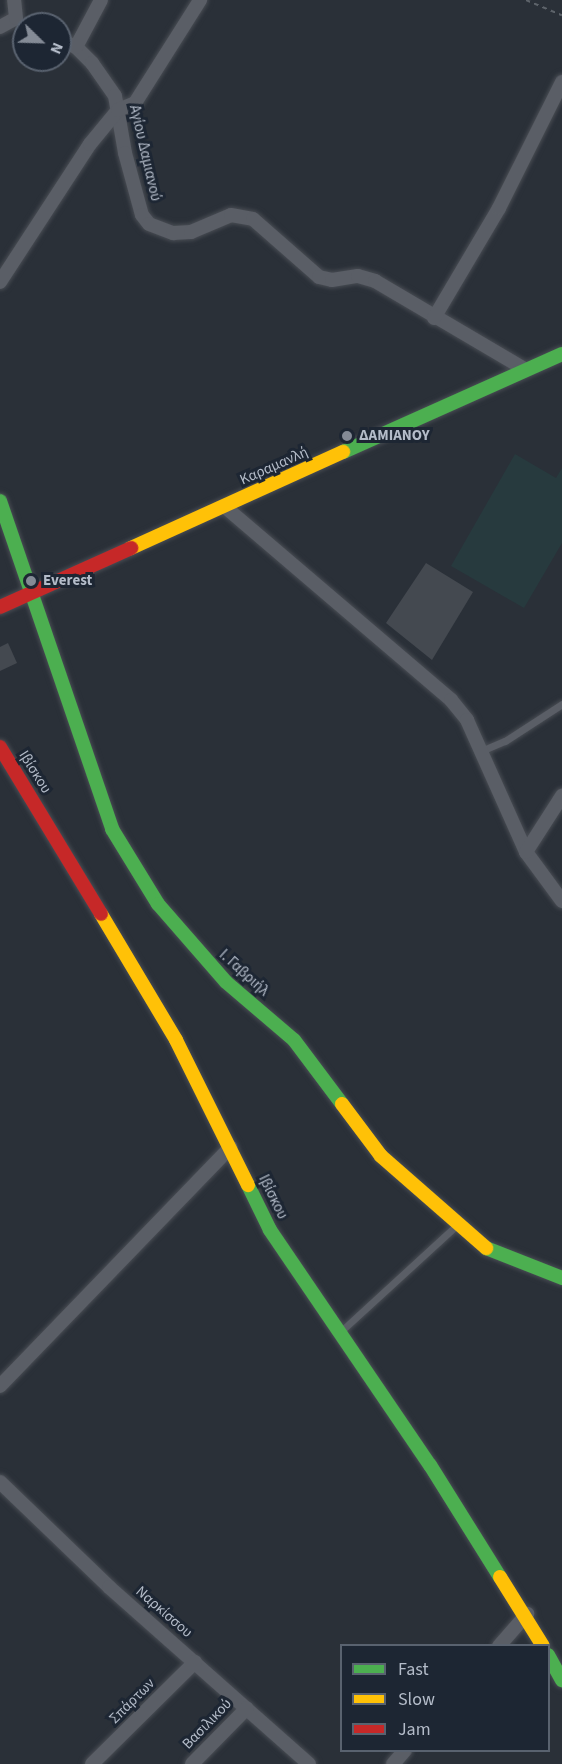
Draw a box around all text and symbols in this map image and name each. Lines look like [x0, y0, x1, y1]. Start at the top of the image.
north arrow [12, 12, 72, 72]
text: N [45, 39, 69, 57]
street label: Αγίου Δαμιανού [125, 103, 165, 203]
place label: ΔΑΜΙΑΝΟΥ [359, 427, 430, 445]
marker: ΔΑΜΙΑΝΟΥ [340, 429, 354, 443]
street label: Καραμανλή [237, 443, 311, 489]
place label: Everest [43, 572, 92, 590]
marker: Everest [24, 574, 38, 588]
street label: Ιβίσκου [15, 747, 55, 797]
street label: Ι. Γαβριήλ [215, 946, 273, 1000]
street label: Ιβίσκου [255, 1172, 291, 1222]
street label: Ναρκίσσου [132, 1582, 196, 1642]
legend [340, 1644, 550, 1752]
text: Fast [398, 1657, 429, 1682]
street label: Σπάρτων [106, 1675, 158, 1727]
text: Slow [398, 1687, 435, 1712]
street label: Βασιλικού [179, 1695, 235, 1753]
text: Jam [398, 1717, 431, 1742]

